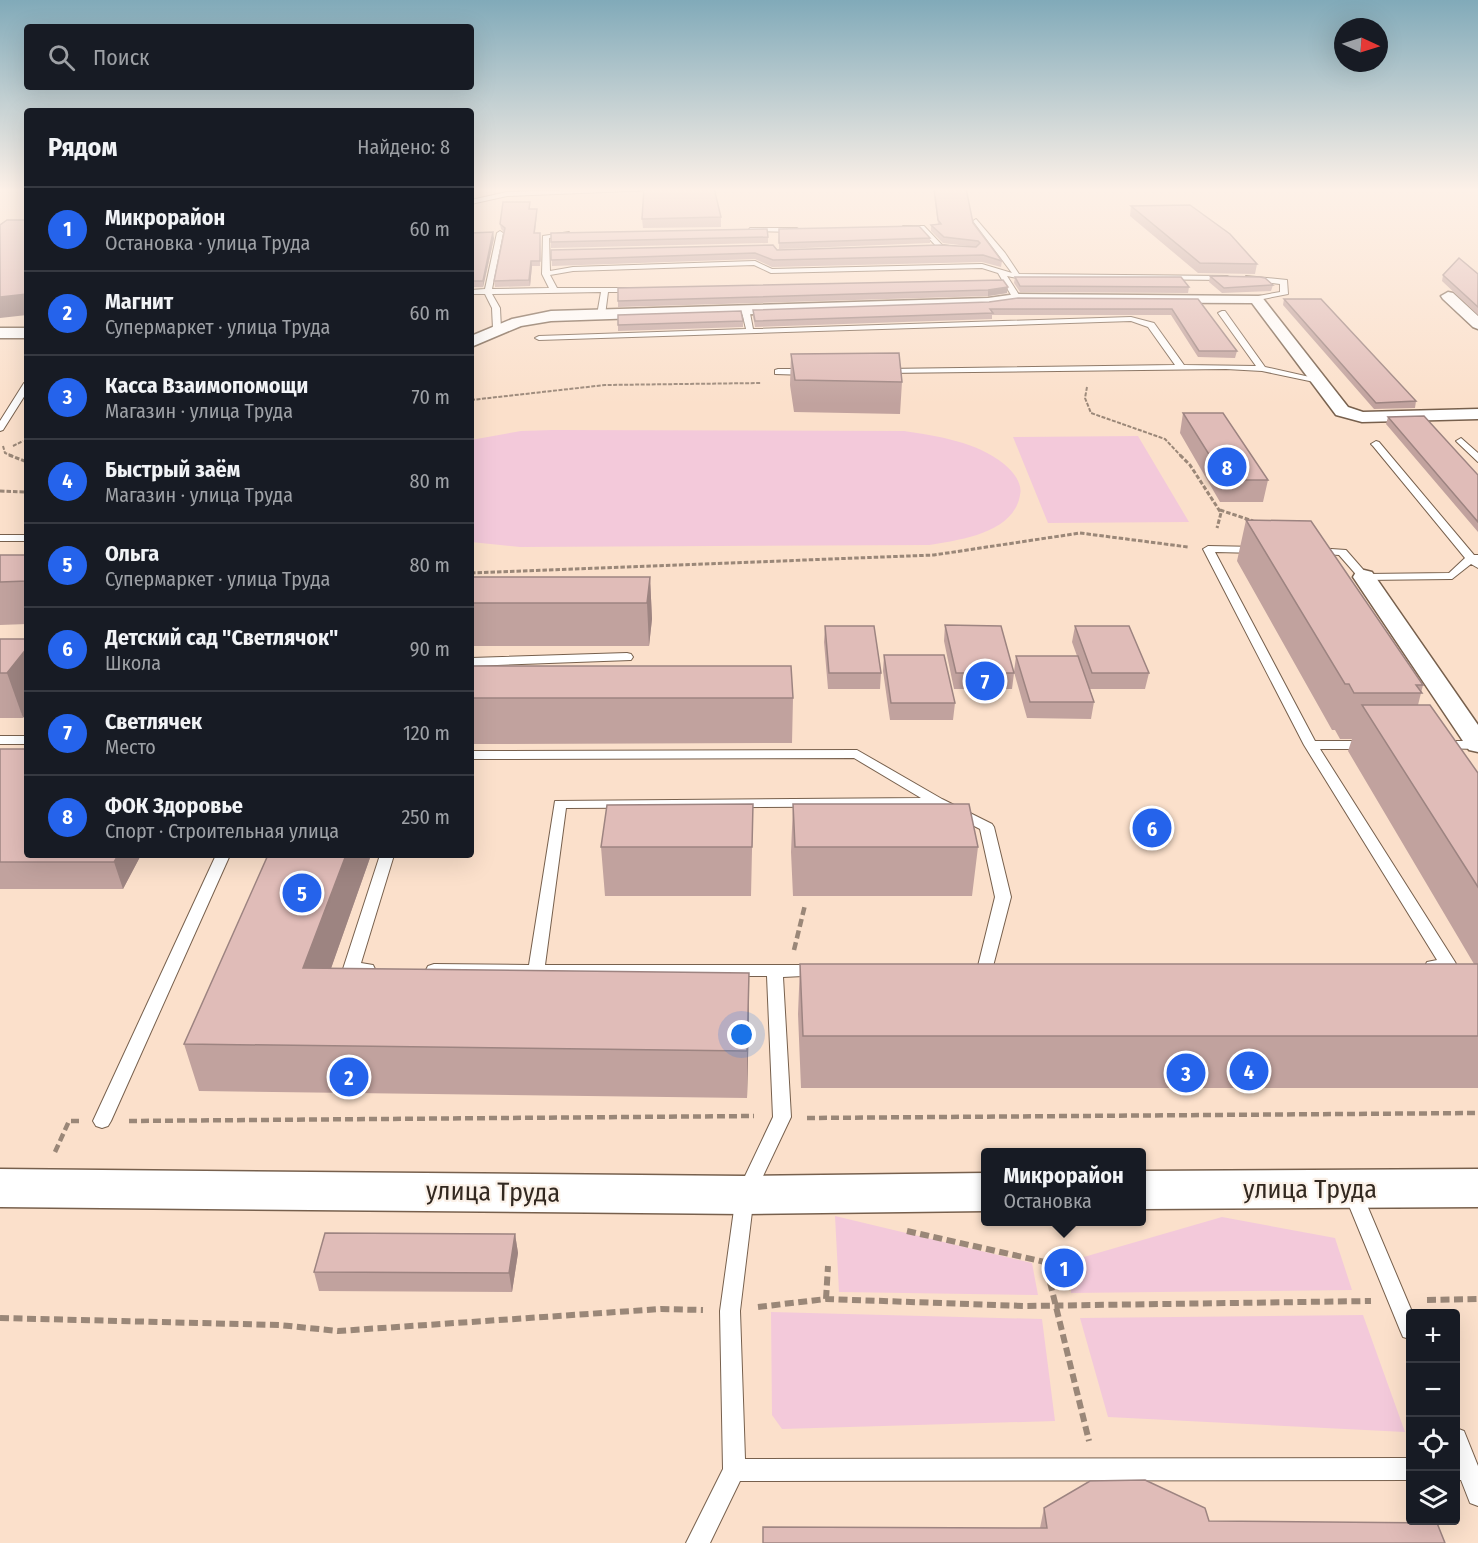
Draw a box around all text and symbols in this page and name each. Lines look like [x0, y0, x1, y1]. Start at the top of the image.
north arrow [1334, 18, 1388, 72]
search box [24, 24, 474, 90]
icon: search [45, 41, 78, 74]
text: Поиск [93, 44, 149, 71]
text: Рядом [48, 132, 117, 163]
text: Найдено: 8 [357, 135, 450, 159]
text: Микрорайон [105, 204, 225, 231]
text: 1 [63, 217, 72, 241]
text: 60 m [410, 217, 450, 241]
text: Остановка · улица Труда [105, 231, 310, 255]
text: Магнит [105, 288, 173, 315]
text: 2 [63, 301, 72, 325]
text: 60 m [410, 301, 450, 325]
text: Супермаркет · улица Труда [105, 315, 330, 339]
text: Касса Взаимопомощи [105, 372, 308, 399]
text: 3 [63, 385, 72, 409]
text: 70 m [412, 385, 450, 409]
text: Магазин · улица Труда [105, 399, 293, 423]
pin: 8 [1208, 444, 1246, 490]
text: Быстрый заём [105, 456, 240, 483]
text: 4 [62, 469, 73, 493]
text: 80 m [410, 469, 450, 493]
text: Магазин · улица Труда [105, 483, 293, 507]
text: Ольга [105, 540, 159, 567]
text: 5 [63, 553, 72, 577]
text: 80 m [410, 553, 450, 577]
text: Супермаркет · улица Труда [105, 567, 330, 591]
text: Детский сад "Светлячок" [105, 624, 338, 651]
text: 6 [62, 637, 73, 661]
text: 90 m [410, 637, 450, 661]
text: Школа [105, 651, 161, 675]
pin: 7 [966, 658, 1004, 704]
text: Светлячек [105, 708, 202, 735]
text: 7 [63, 721, 72, 745]
text: 120 m [403, 721, 450, 745]
text: Место [105, 735, 156, 759]
text: ФОК Здоровье [105, 792, 243, 819]
text: 8 [62, 805, 73, 829]
text: 250 m [402, 805, 450, 829]
pin: 6 [1132, 806, 1172, 850]
text: Спорт · Строительная улица [105, 819, 339, 843]
pin: 5 [282, 870, 322, 916]
your location [727, 1020, 756, 1049]
pin: 4 [1230, 1048, 1268, 1094]
pin: 3 [1166, 1050, 1206, 1096]
pin: 2 [330, 1054, 368, 1100]
popup [981, 1148, 1146, 1226]
text: Микрорайон [1003, 1162, 1124, 1189]
street label: улица Труда [1243, 1174, 1377, 1205]
street label: улица Труда [426, 1175, 560, 1209]
text: Остановка [1003, 1189, 1092, 1213]
pin: 1 [1044, 1246, 1084, 1290]
map controls [1406, 1309, 1460, 1525]
button: + [1406, 1309, 1460, 1363]
button: − [1406, 1363, 1460, 1417]
button: locate [1406, 1417, 1460, 1471]
button: layers [1406, 1471, 1460, 1525]

